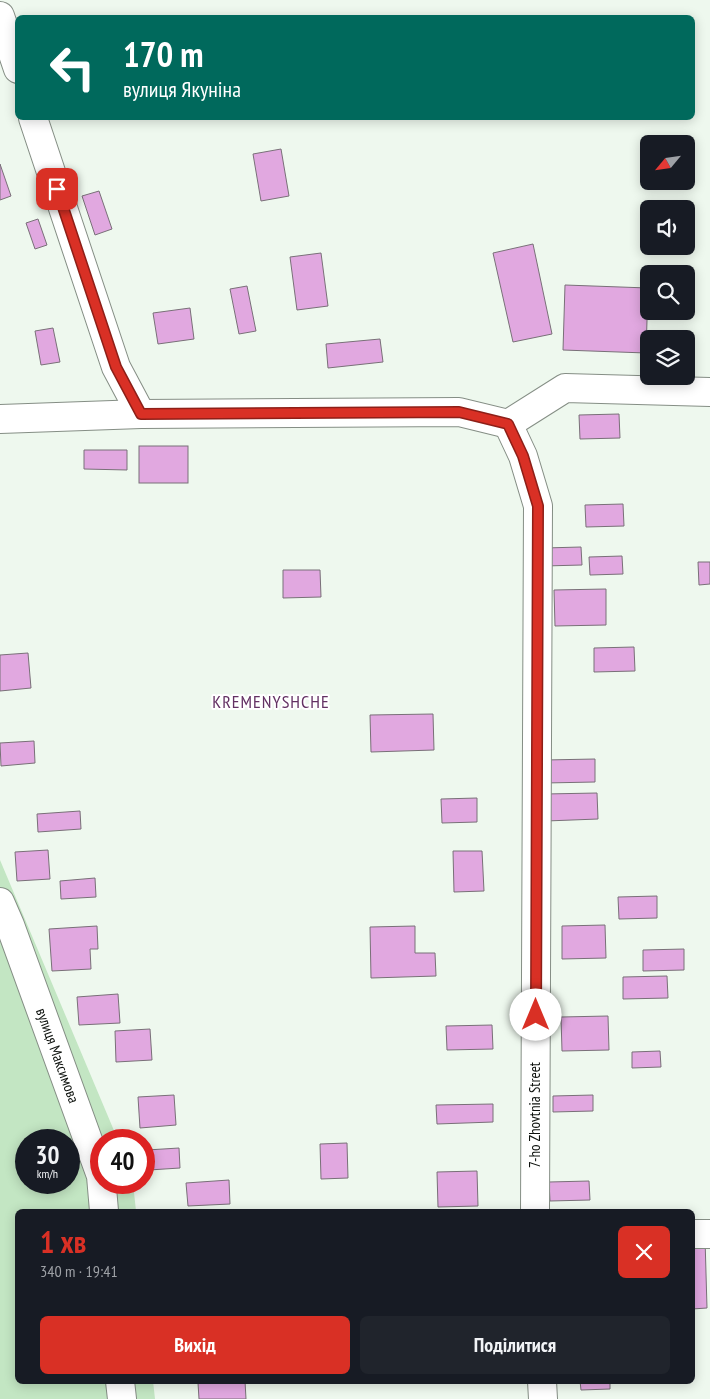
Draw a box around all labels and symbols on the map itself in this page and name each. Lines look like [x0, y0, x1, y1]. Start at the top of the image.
north arrow [640, 135, 695, 190]
pin [36, 168, 78, 210]
district label: KREMENYSHCHE [212, 690, 330, 713]
position arrow [509, 988, 561, 1040]
street label: вулиця Максимова [32, 1005, 84, 1105]
street label: 7-ho Zhovtnia Street [525, 1062, 544, 1168]
speed limit sign: 40 [90, 1129, 155, 1194]

